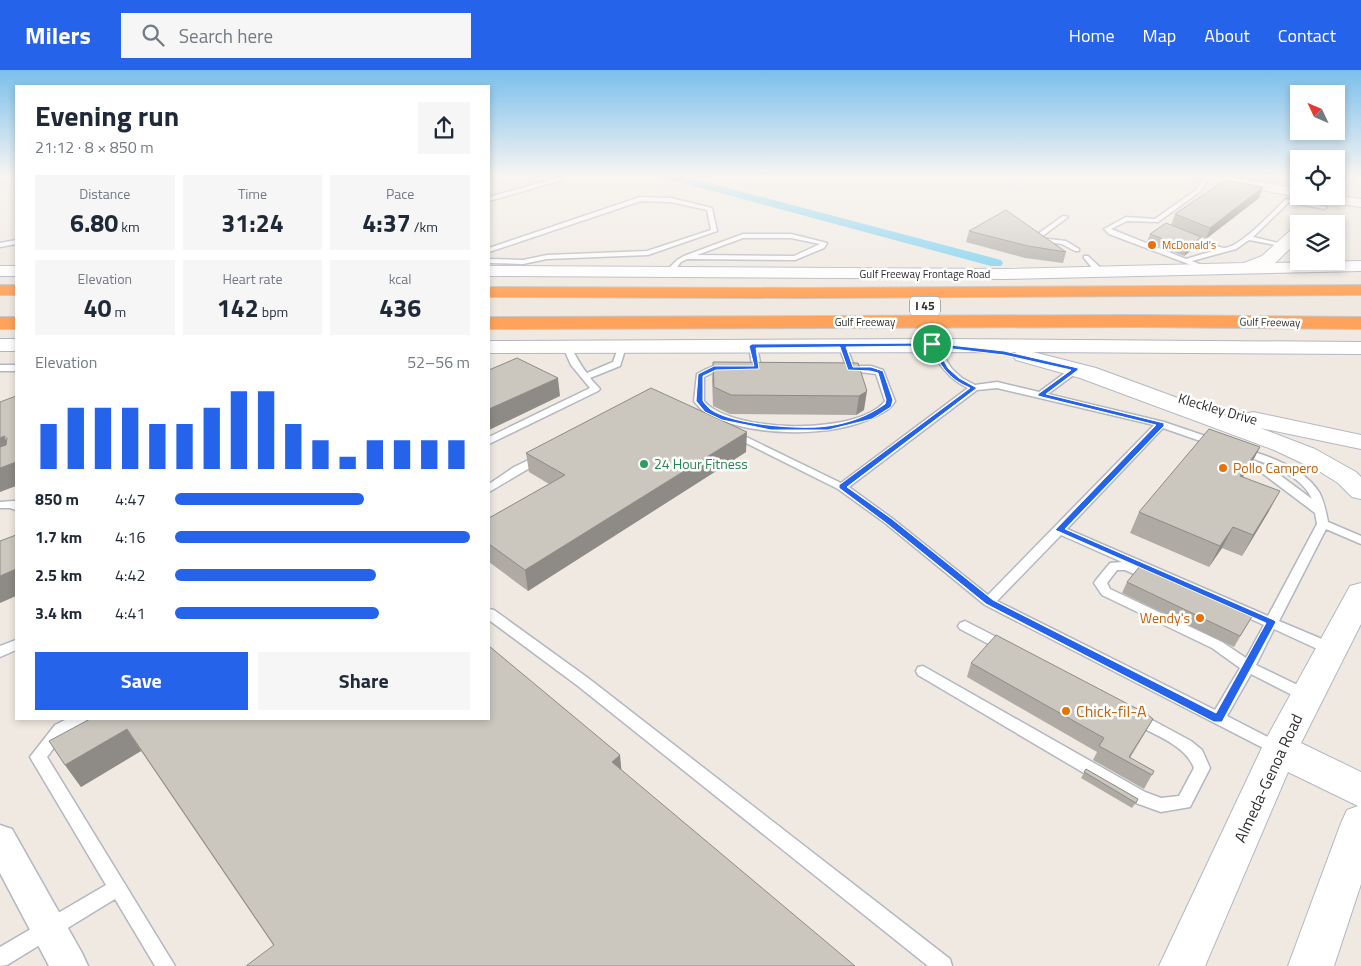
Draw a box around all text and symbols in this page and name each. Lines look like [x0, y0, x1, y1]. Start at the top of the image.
search box [121, 13, 471, 58]
text: Milers [25, 17, 91, 53]
icon: search [139, 21, 167, 49]
text: Search here [179, 21, 273, 50]
text: Home [1069, 22, 1115, 49]
text: Map [1143, 22, 1176, 49]
text: About [1204, 22, 1250, 49]
text: Contact [1278, 22, 1336, 49]
north arrow [1290, 85, 1345, 140]
map controls [1290, 85, 1345, 270]
text: Evening run [35, 94, 179, 137]
button: share [418, 102, 470, 154]
text: 21:12 · 8 × 850 m [35, 135, 154, 159]
button: locate [1290, 150, 1345, 205]
text: Distance [79, 183, 130, 204]
text: Time [238, 183, 267, 204]
text: Pace [386, 183, 414, 204]
text: 6.80 [70, 204, 118, 242]
text: 31:24 [221, 204, 284, 242]
text: 4:37 [362, 204, 411, 242]
button: layers [1290, 215, 1345, 270]
text: km [118, 216, 140, 237]
text: /km [411, 216, 438, 237]
place label: McDonald's [1162, 237, 1216, 253]
marker: McDonald's [1146, 239, 1158, 251]
street label: Gulf Freeway Frontage Road [860, 266, 991, 282]
text: Elevation [78, 268, 132, 289]
text: Heart rate [222, 268, 283, 289]
text: kcal [389, 268, 412, 289]
text: 40 [83, 289, 111, 327]
text: 142 [217, 289, 259, 327]
text: 436 [379, 289, 421, 327]
road number: I 45 [910, 297, 940, 316]
text: m [111, 301, 126, 322]
text: bpm [259, 301, 288, 322]
street label: Gulf Freeway [1240, 313, 1301, 331]
street label: Gulf Freeway [835, 314, 896, 330]
pin [911, 323, 953, 365]
icon: arrive [918, 330, 946, 358]
text: Elevation [35, 350, 97, 374]
text: 52–56 m [407, 350, 470, 374]
street label: Kleckley Drive [1176, 387, 1260, 430]
place label: 24 Hour Fitness [654, 453, 748, 474]
place label: Pollo Campero [1233, 457, 1318, 478]
marker: 24 Hour Fitness [638, 458, 650, 470]
marker: Pollo Campero [1217, 462, 1229, 474]
text: 850 m [35, 487, 79, 511]
text: 4:47 [115, 487, 145, 511]
text: 1.7 km [35, 525, 82, 549]
text: 4:16 [115, 525, 145, 549]
text: 2.5 km [35, 563, 82, 587]
text: 4:42 [115, 563, 145, 587]
text: 3.4 km [35, 601, 82, 625]
text: 4:41 [115, 601, 145, 625]
place label: Wendy's [1140, 607, 1190, 628]
marker: Wendy's [1194, 612, 1206, 624]
button: Save [35, 652, 248, 710]
button: Share [258, 652, 470, 710]
place label: Chick-fil-A [1076, 699, 1147, 723]
marker: Chick-fil-A [1060, 705, 1072, 717]
street label: Almeda-Genoa Road [1228, 710, 1308, 846]

